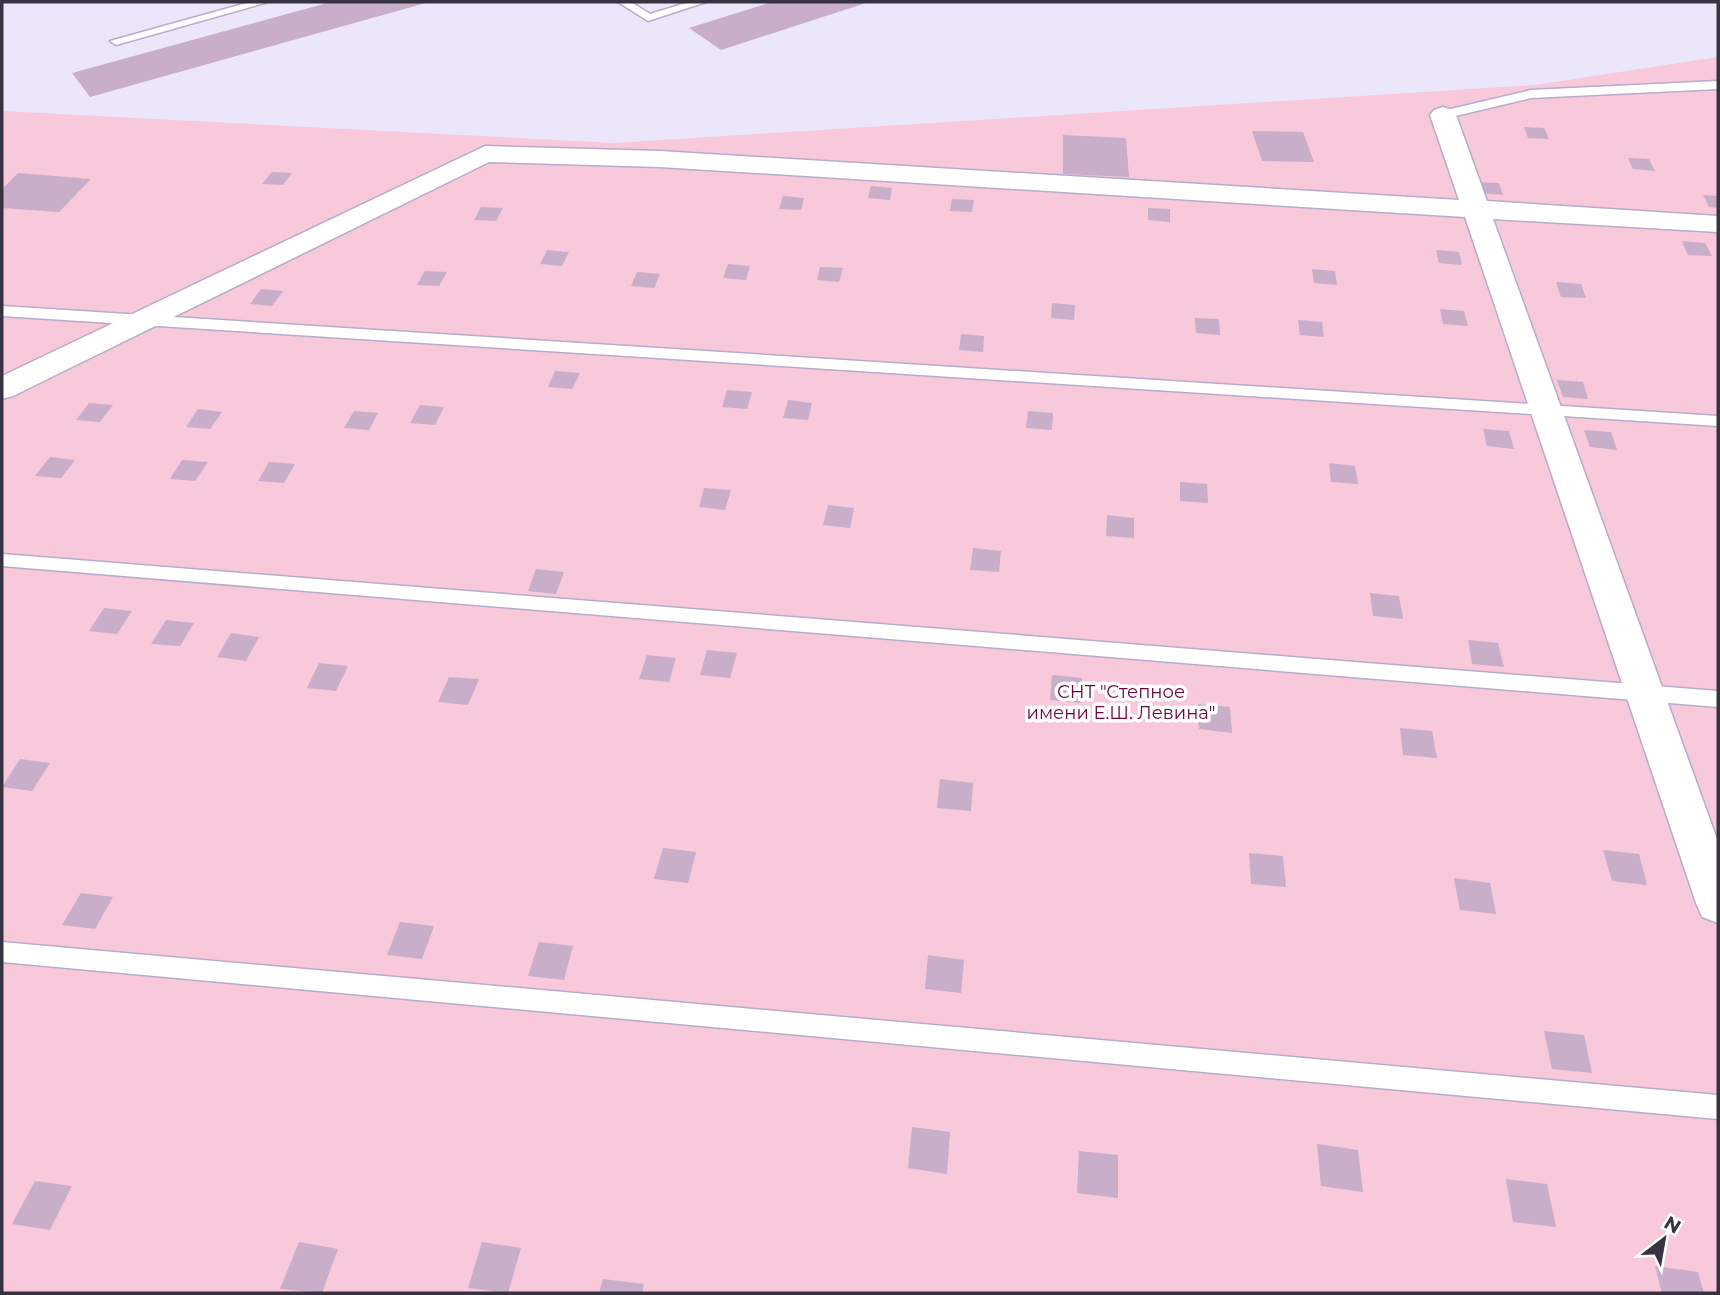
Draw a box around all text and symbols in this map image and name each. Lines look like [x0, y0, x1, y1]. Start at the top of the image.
park label: СНТ "Степное имени Е.Ш. Левина" [1027, 681, 1216, 724]
north arrow [1629, 1204, 1699, 1274]
text: N [1660, 1211, 1685, 1239]

